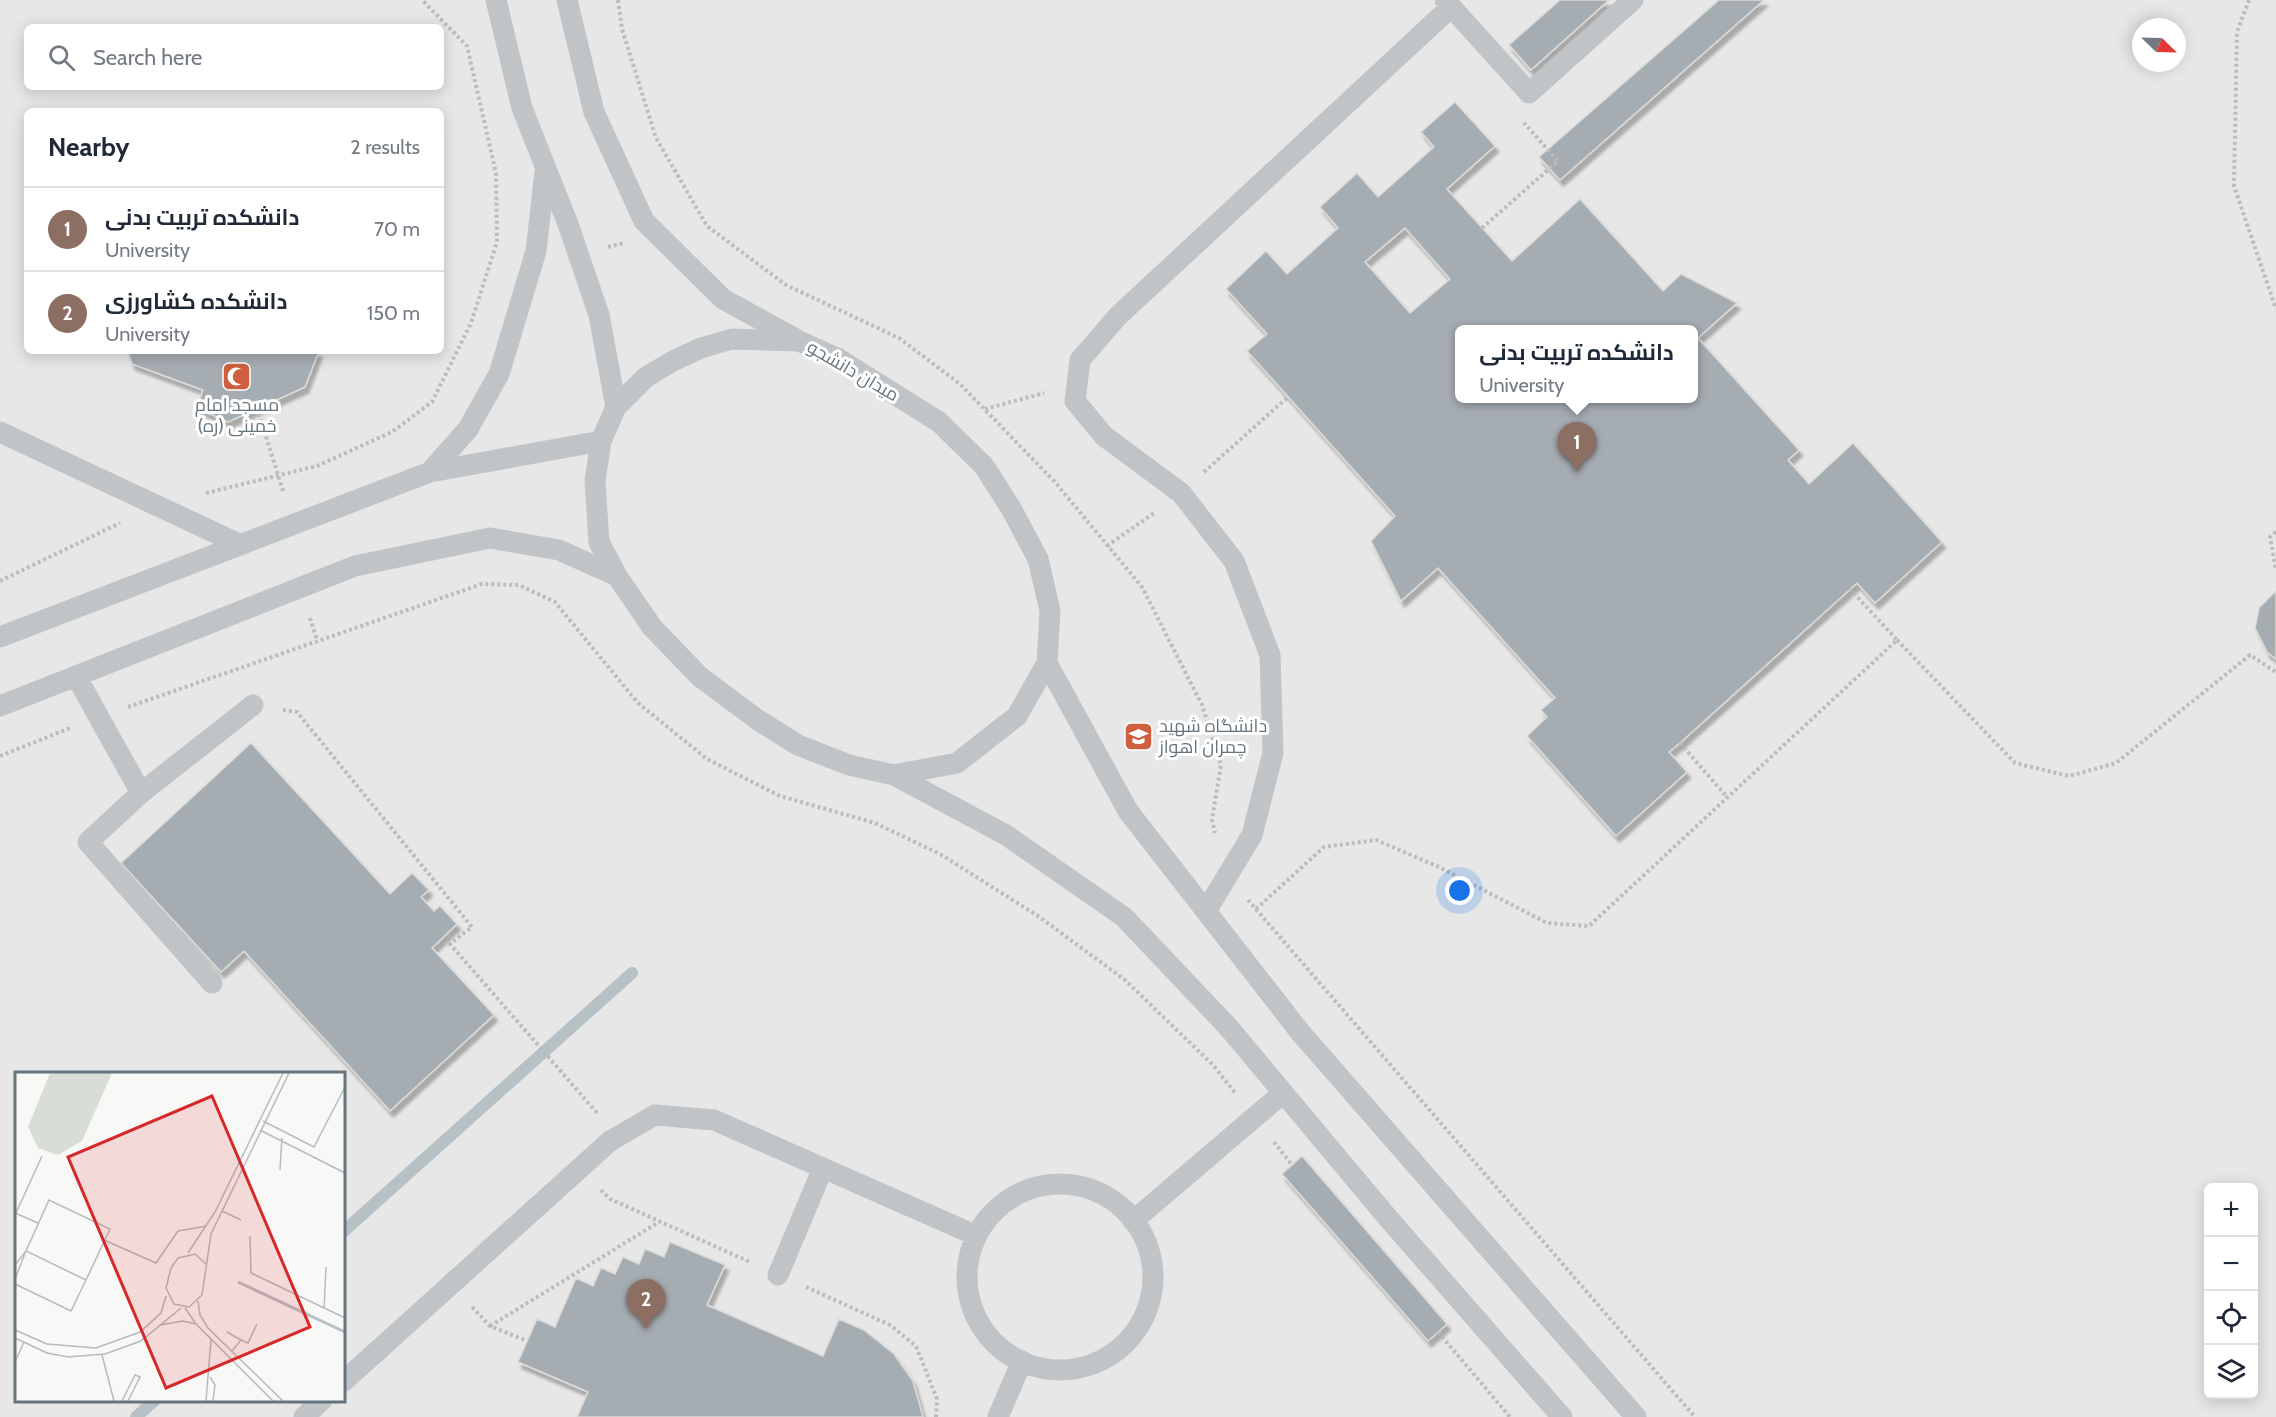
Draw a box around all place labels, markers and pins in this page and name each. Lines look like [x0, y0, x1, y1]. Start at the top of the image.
mosque icon: مسجد امام خمینی (ره) [221, 360, 253, 392]
place label: مسجد امام خمینی (ره) [195, 394, 279, 437]
pin: 1 [1558, 422, 1596, 472]
place label: دانشگاه شهید چمران اهواز [1158, 715, 1267, 759]
school or university icon: دانشگاه شهید چمران اهواز [1122, 720, 1154, 752]
pin: 2 [626, 1280, 666, 1329]

